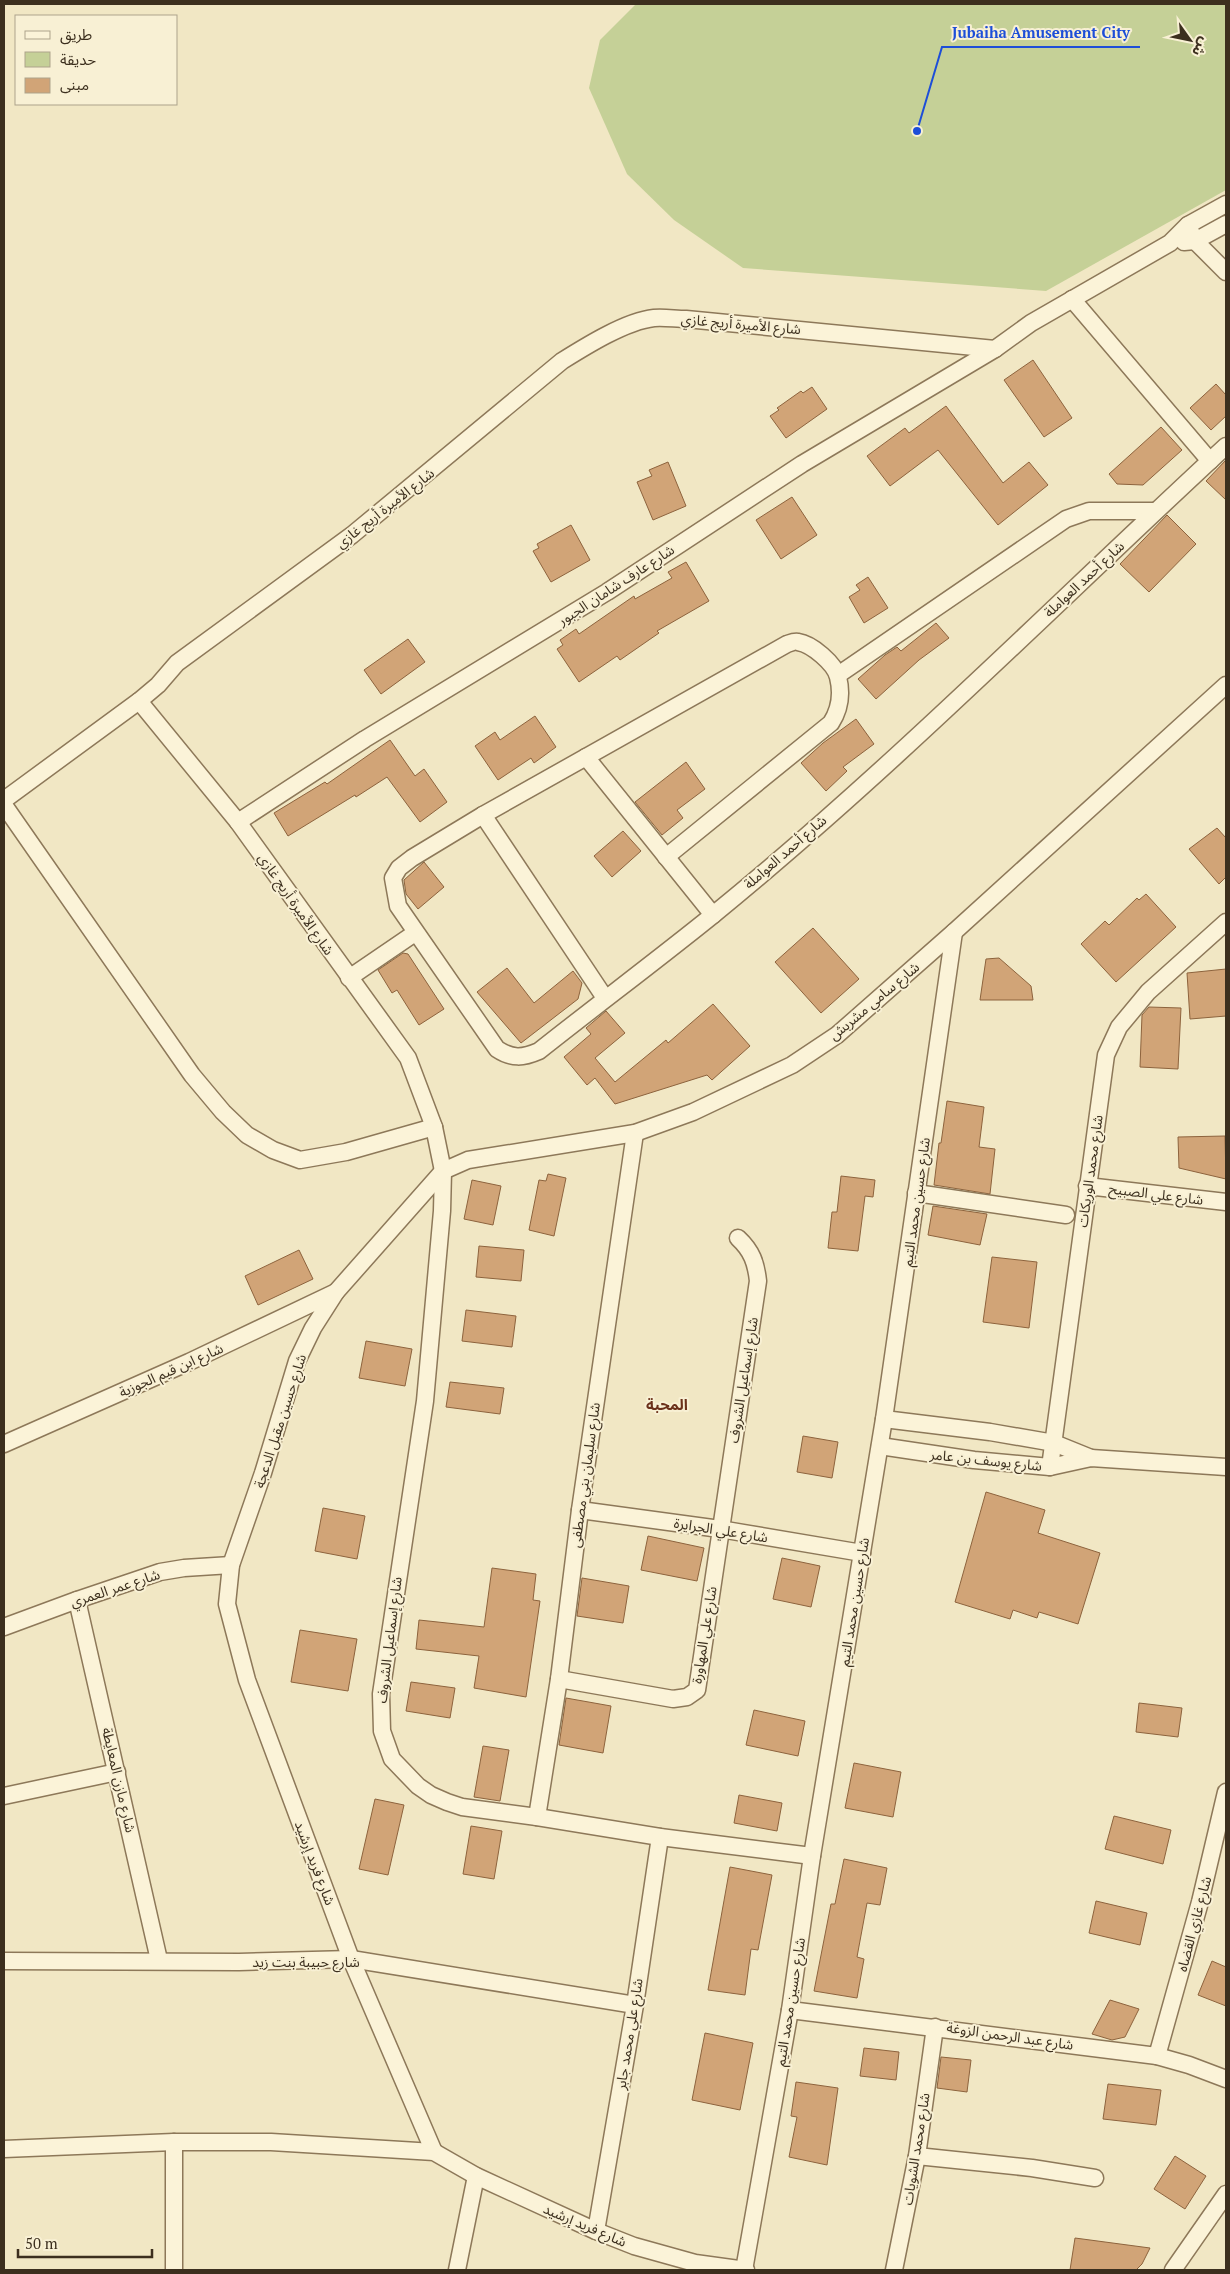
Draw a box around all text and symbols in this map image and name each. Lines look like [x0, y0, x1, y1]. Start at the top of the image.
legend [15, 15, 178, 105]
north arrow [1165, 15, 1215, 65]
callout: Jubaiha Amusement City [942, 17, 1140, 47]
text: Jubaiha Amusement City [952, 22, 1131, 42]
text: طريق [60, 24, 92, 45]
text: ش [1188, 34, 1215, 61]
text: حديقة [60, 49, 96, 69]
text: مبنى [60, 74, 89, 94]
street label: شارع الأميرة أريج غازي [680, 309, 802, 340]
street label: شارع الأميرة أريج غازي [331, 463, 439, 554]
street label: شارع أحمد العواملة [1039, 536, 1129, 622]
street label: شارع عارف شامان الجبور [553, 540, 679, 632]
street label: شارع أحمد العواملة [739, 810, 831, 894]
street label: شارع الأميرة أريج غازي [252, 849, 339, 960]
street label: شارع سامي مشربش [824, 957, 924, 1046]
street label: شارع محمد الوريكات [1072, 1113, 1109, 1229]
street label: شارع حسين محمد التيم [897, 1136, 936, 1268]
street label: شارع علي الصبيح [1107, 1178, 1204, 1211]
street label: شارع إسماعيل الشروف [723, 1315, 764, 1445]
street label: شارع ابن قيم الجوزية [116, 1338, 227, 1403]
street label: شارع حسين مقبل الدعجة [249, 1352, 312, 1491]
district label: المحبة [646, 1394, 688, 1414]
street label: شارع سليمان بني مصطفى [565, 1401, 606, 1549]
street label: شارع يوسف بن عامر [928, 1444, 1043, 1477]
street label: شارع علي الجرايرة [672, 1513, 769, 1549]
street label: شارع حسين محمد التيم [834, 1536, 875, 1668]
street label: شارع عمر العمري [68, 1564, 163, 1613]
street label: شارع إسماعيل الشروف [371, 1576, 408, 1705]
street label: شارع علي المهاورة [686, 1585, 723, 1685]
street label: شارع مازن المعايطة [96, 1725, 141, 1835]
street label: شارع فريد إرشيد [289, 1818, 340, 1908]
street label: شارع غازي القضاه [1172, 1874, 1218, 1974]
street label: شارع حسين محمد التيم [770, 1936, 811, 2068]
street label: شارع حبيبة بنت زيد [252, 1952, 360, 1973]
street label: شارع علي محمد جابر [610, 1977, 649, 2092]
street label: شارع عبد الرحمن الزوغة [945, 2017, 1075, 2056]
street label: شارع محمد الشويات [897, 2091, 936, 2207]
street label: شارع فريد إرشيد [540, 2198, 630, 2252]
scale bar [18, 2226, 151, 2258]
text: 50 m [25, 2233, 58, 2253]

